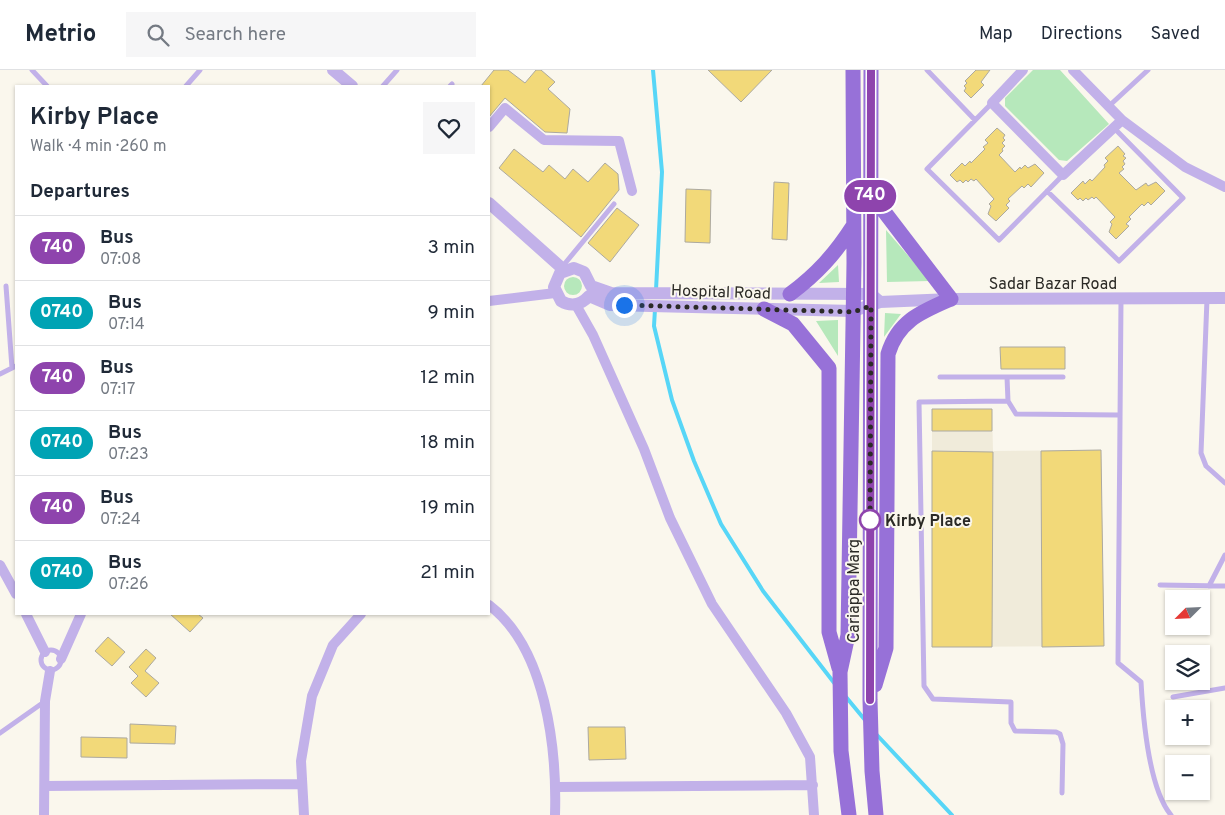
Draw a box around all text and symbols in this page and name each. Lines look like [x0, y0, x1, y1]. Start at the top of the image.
search box [126, 12, 476, 57]
text: Metrio [25, 20, 96, 50]
icon: search [144, 21, 172, 49]
text: Search here [184, 23, 286, 47]
text: Map [979, 23, 1013, 46]
text: Directions [1041, 23, 1123, 46]
text: Saved [1151, 23, 1200, 46]
button: heart [423, 102, 475, 154]
text: Kirby Place [30, 103, 159, 133]
text: Walk · 4 min · 260 m [30, 137, 166, 157]
text: Departures [30, 180, 130, 204]
line badge: 740 [841, 180, 899, 212]
text: 740 [854, 184, 886, 207]
text: Bus [100, 226, 134, 250]
text: 740 [42, 236, 73, 259]
text: 3 min [427, 236, 475, 260]
text: 07:08 [100, 250, 141, 270]
street label: Sadar Bazar Road [989, 275, 1117, 295]
street label: Hospital Road [671, 281, 771, 305]
text: Bus [108, 291, 142, 315]
your location [612, 293, 637, 318]
text: 0740 [40, 301, 83, 324]
text: 9 min [428, 301, 475, 325]
text: 07:14 [108, 315, 145, 335]
text: Bus [100, 356, 134, 380]
text: 740 [42, 366, 73, 389]
text: 12 min [420, 366, 475, 390]
text: 07:17 [100, 380, 135, 400]
text: Bus [108, 421, 142, 445]
text: 0740 [40, 431, 83, 454]
text: 18 min [420, 431, 475, 455]
text: 07:23 [108, 445, 149, 465]
text: Bus [100, 486, 134, 510]
text: 740 [42, 496, 73, 519]
text: 19 min [420, 496, 475, 520]
marker: Kirby Place [859, 509, 881, 531]
text: 07:24 [100, 510, 141, 530]
place label: Kirby Place [885, 512, 971, 532]
street label: Cariappa Marg [845, 539, 865, 643]
text: Bus [108, 551, 142, 575]
text: 0740 [40, 561, 83, 584]
text: 21 min [420, 561, 475, 585]
text: 07:26 [108, 575, 149, 595]
north arrow [1165, 590, 1210, 635]
map controls [1165, 590, 1210, 800]
button: layers [1165, 645, 1210, 690]
button: + [1165, 700, 1210, 745]
button: − [1165, 755, 1210, 800]

